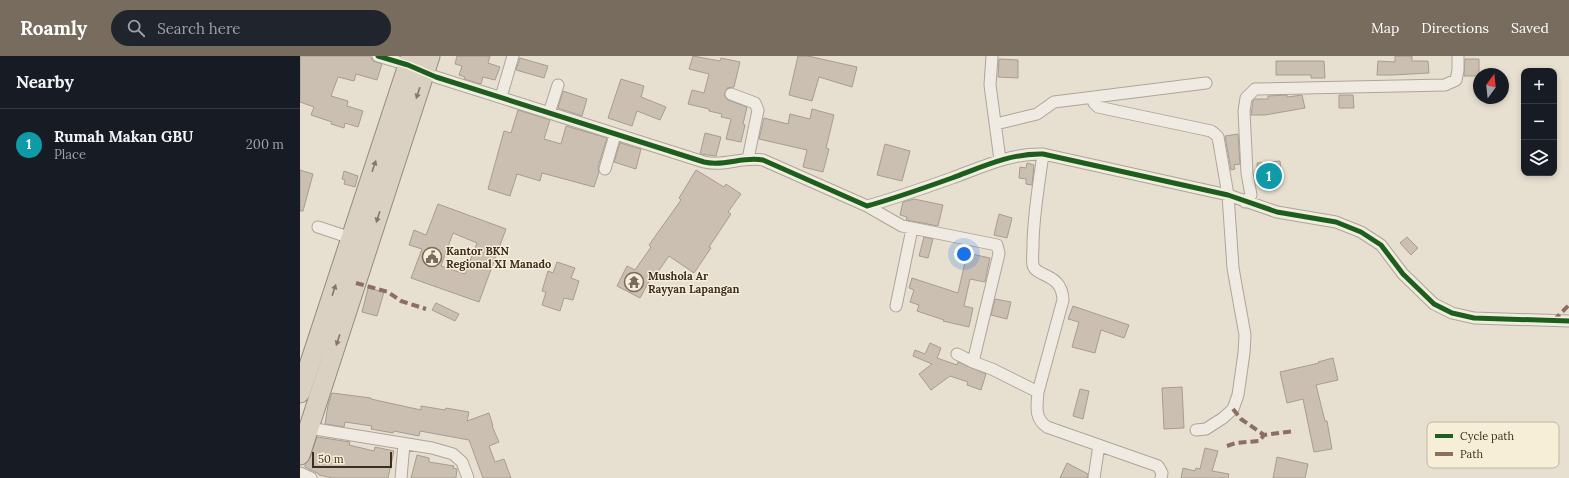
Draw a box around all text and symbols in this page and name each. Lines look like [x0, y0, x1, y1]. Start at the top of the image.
search box [111, 10, 391, 46]
text: Roamly [20, 16, 87, 40]
icon: search [125, 17, 147, 39]
text: Search here [157, 19, 241, 38]
text: Map [1371, 19, 1399, 37]
text: Directions [1421, 19, 1489, 37]
text: Saved [1511, 19, 1549, 37]
north arrow [1473, 68, 1509, 104]
map controls [1521, 68, 1557, 176]
button: + [1521, 68, 1557, 104]
text: Nearby [16, 71, 74, 93]
one-way arrow [415, 87, 421, 99]
button: − [1521, 104, 1557, 140]
text: Rumah Makan GBU [54, 127, 193, 146]
text: 1 [26, 136, 32, 153]
text: 200 m [246, 136, 284, 153]
button: layers [1521, 140, 1557, 176]
text: Place [54, 146, 86, 163]
one-way arrow [371, 160, 377, 172]
pin: 1 [1256, 161, 1282, 191]
one-way arrow [374, 211, 380, 223]
place label: Kantor BKN Regional XI Manado [446, 244, 551, 271]
your location [954, 244, 974, 264]
public building icon: Kantor BKN Regional XI Manado [421, 246, 443, 268]
place label: Mushola Ar Rayyan Lapangan [648, 269, 740, 296]
temple icon: Mushola Ar Rayyan Lapangan [623, 271, 645, 293]
one-way arrow [331, 283, 337, 295]
one-way arrow [334, 335, 340, 347]
legend [1427, 422, 1559, 468]
text: Cycle path [1460, 429, 1515, 443]
text: Path [1460, 447, 1483, 461]
scale bar [312, 450, 392, 469]
text: 50 m [318, 452, 344, 466]

